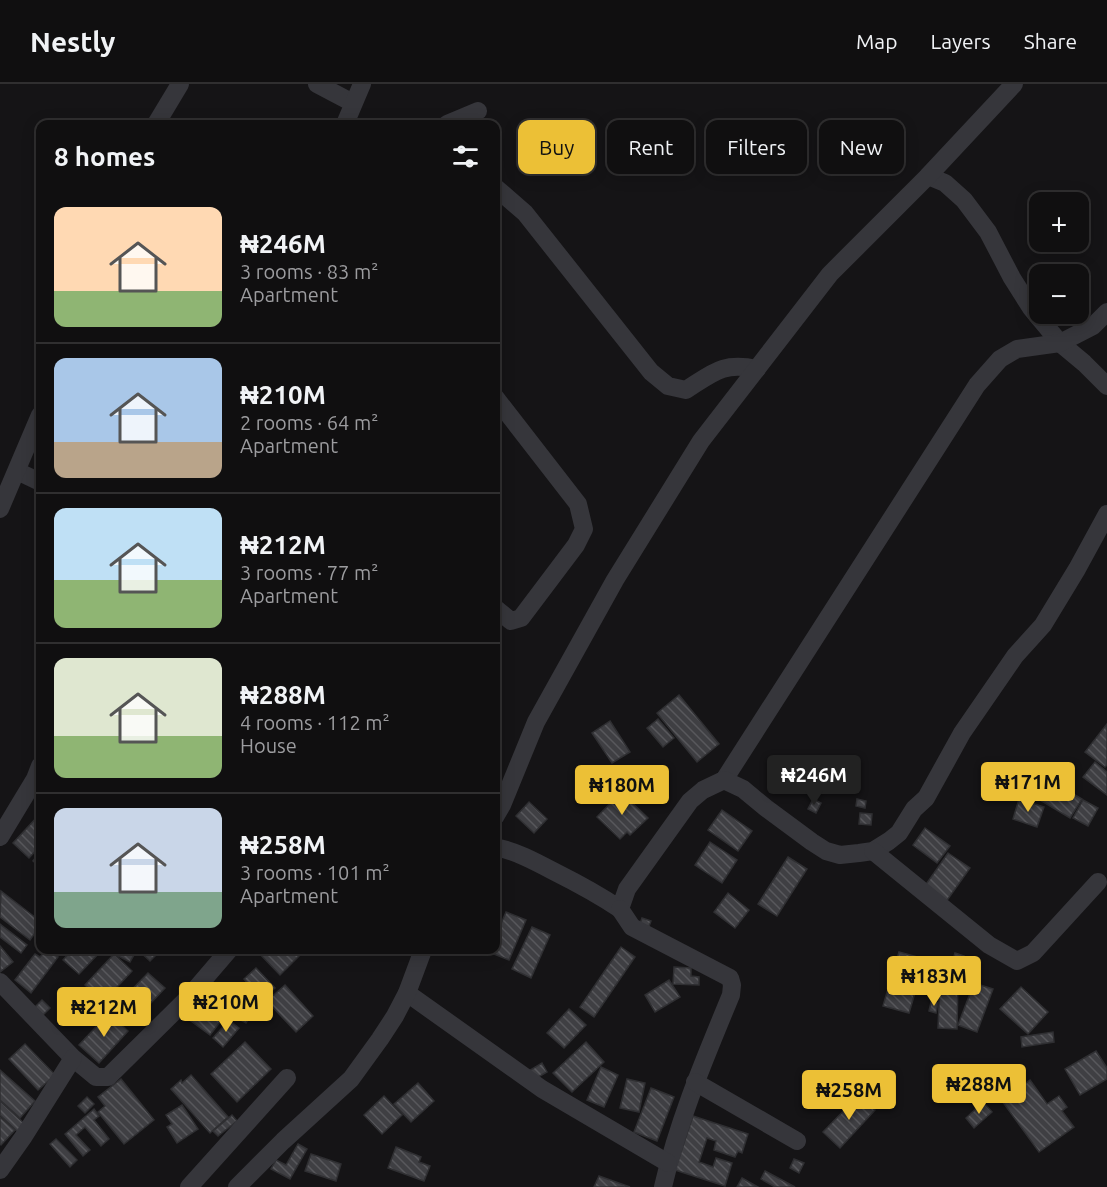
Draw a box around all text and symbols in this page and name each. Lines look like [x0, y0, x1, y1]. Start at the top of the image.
text: Nestly [30, 26, 115, 57]
text: Map [856, 29, 897, 53]
text: Layers [930, 29, 991, 53]
text: Share [1024, 29, 1077, 53]
chip: Buy [518, 120, 595, 174]
chip: Rent [607, 120, 694, 174]
chip: Filters [706, 120, 807, 174]
chip: New [819, 120, 904, 174]
icon: filters [449, 140, 482, 173]
text: 8 homes [54, 142, 155, 171]
map controls [1029, 192, 1089, 324]
button: + [1029, 192, 1089, 252]
text: ₦246M [240, 229, 326, 258]
icon: home [102, 231, 174, 303]
text: 3 rooms · 83 m² [240, 260, 378, 283]
button: − [1029, 264, 1089, 324]
text: Apartment [240, 283, 338, 306]
text: ₦210M [240, 380, 326, 409]
icon: home [102, 382, 174, 454]
text: 2 rooms · 64 m² [240, 411, 378, 434]
text: Apartment [240, 434, 338, 457]
text: ₦212M [240, 530, 326, 559]
icon: home [102, 532, 174, 604]
text: 3 rooms · 77 m² [240, 561, 378, 584]
text: Apartment [240, 584, 338, 607]
text: ₦288M [240, 680, 326, 709]
icon: home [102, 682, 174, 754]
text: 4 rooms · 112 m² [240, 711, 390, 734]
text: House [240, 734, 297, 757]
pin: ₦246M [772, 755, 856, 806]
pin: ₦171M [986, 762, 1070, 813]
text: ₦246M [781, 763, 847, 786]
pin: ₦180M [580, 765, 664, 816]
text: ₦171M [995, 770, 1061, 793]
text: ₦180M [589, 773, 655, 796]
text: ₦258M [240, 830, 326, 859]
icon: home [102, 832, 174, 904]
text: 3 rooms · 101 m² [240, 861, 390, 884]
text: Apartment [240, 884, 338, 907]
pin: ₦183M [892, 956, 976, 1007]
text: ₦183M [901, 964, 967, 987]
pin: ₦210M [184, 982, 268, 1033]
pin: ₦212M [62, 987, 146, 1038]
text: ₦210M [193, 990, 259, 1013]
text: ₦212M [71, 995, 137, 1018]
pin: ₦288M [937, 1064, 1021, 1115]
pin: ₦258M [807, 1070, 891, 1121]
text: ₦288M [946, 1072, 1012, 1095]
text: ₦258M [816, 1078, 882, 1101]

